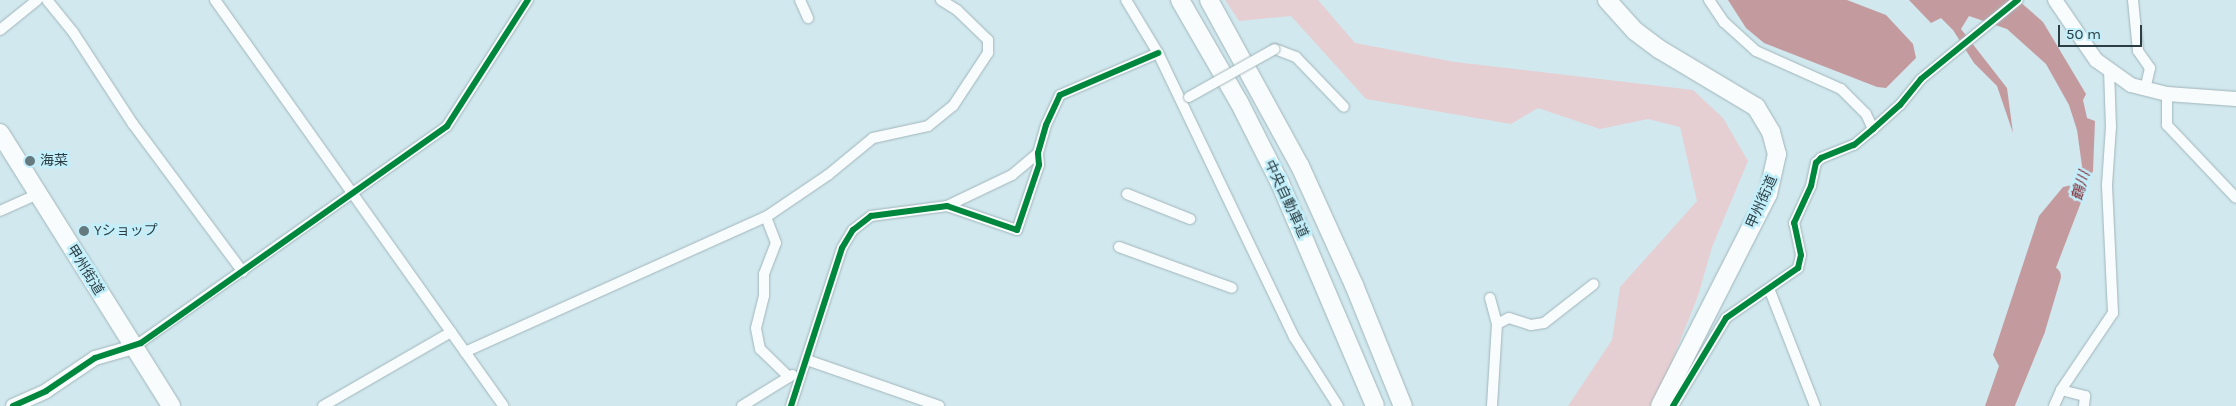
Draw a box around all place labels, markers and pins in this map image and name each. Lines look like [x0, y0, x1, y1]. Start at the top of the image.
place label: 海菜 [40, 153, 68, 169]
marker: 海菜 [24, 155, 36, 167]
place label: Yショップ [94, 223, 158, 239]
marker: Yショップ [78, 225, 90, 237]

